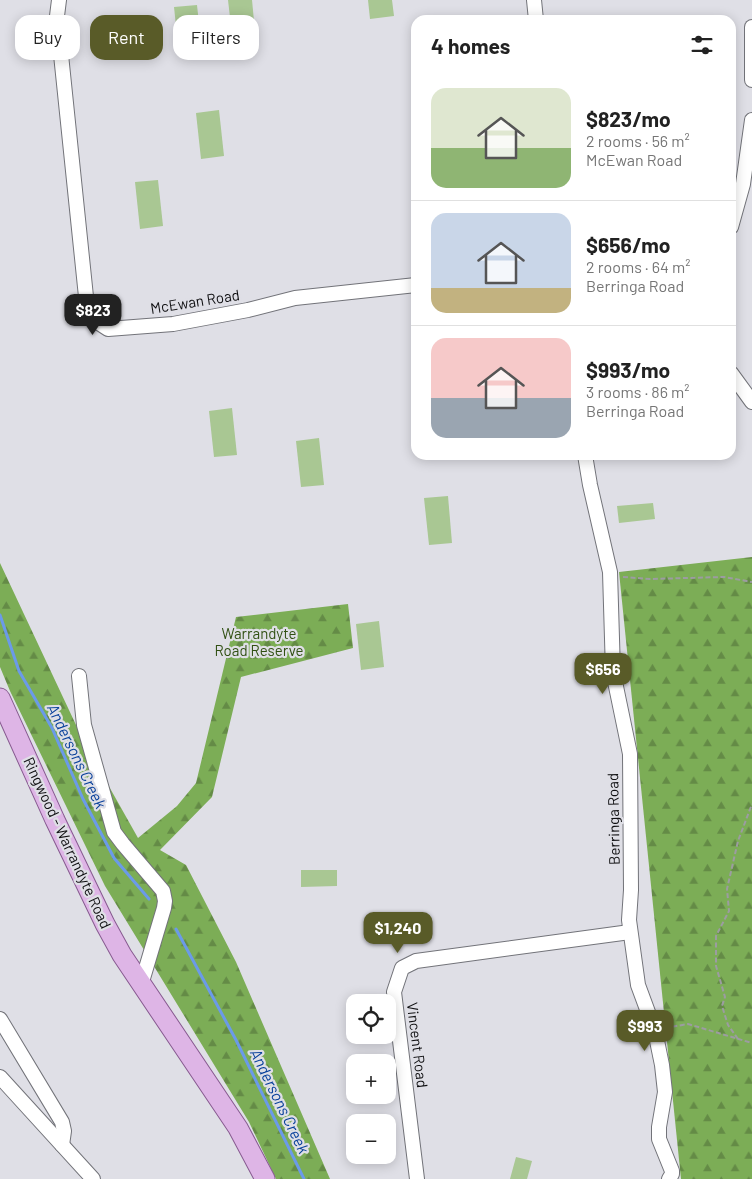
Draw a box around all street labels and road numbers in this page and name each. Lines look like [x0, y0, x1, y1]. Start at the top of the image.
street label: McEwan Road [149, 285, 241, 317]
street label: Ringwood - Warrandyte Road [20, 754, 116, 931]
street label: Berringa Road [603, 773, 623, 865]
street label: Vincent Road [404, 1001, 432, 1089]

